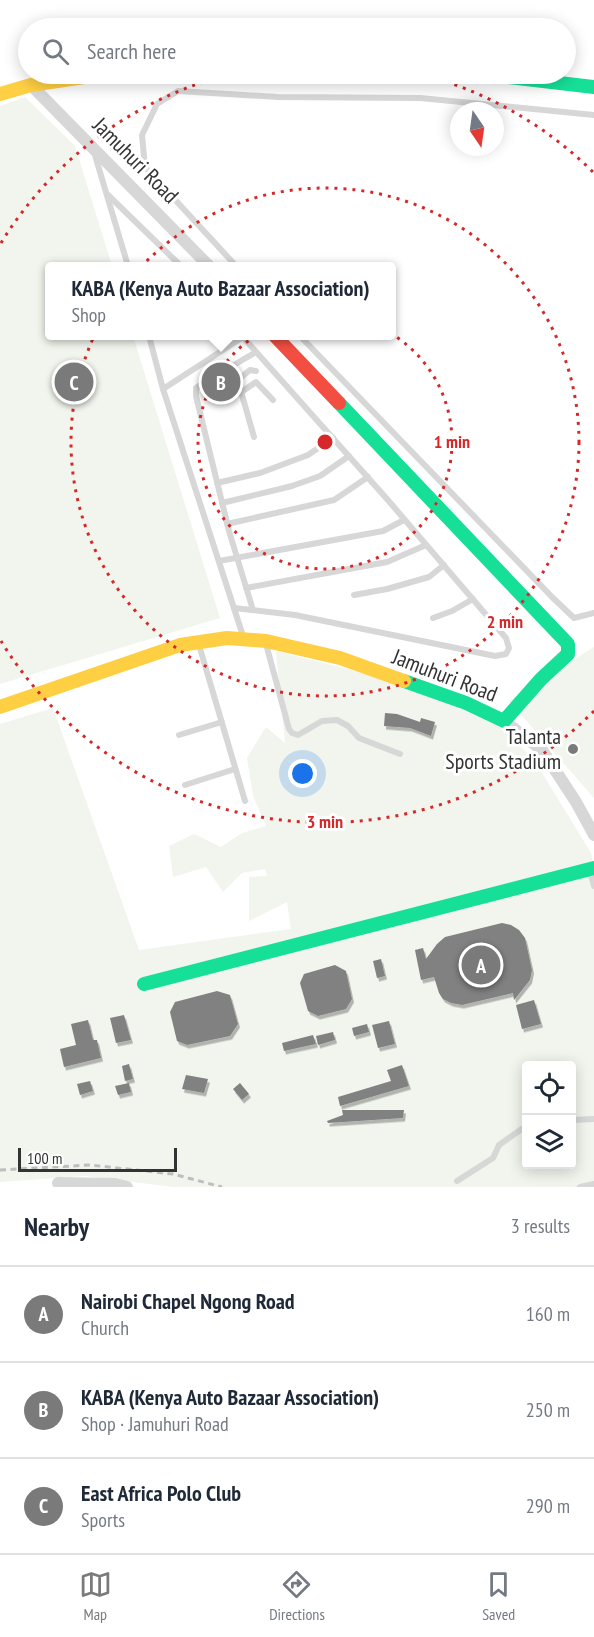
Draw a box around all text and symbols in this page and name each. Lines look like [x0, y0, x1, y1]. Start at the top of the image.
search box [18, 18, 576, 84]
icon: search [39, 35, 72, 68]
text: Search here [87, 37, 176, 65]
north arrow [450, 102, 504, 156]
street label: Jamuhuri Road [86, 110, 185, 209]
popup [45, 262, 396, 340]
text: KABA (Kenya Auto Bazaar Association) [71, 274, 370, 302]
text: Shop [71, 302, 106, 328]
pin: C [54, 360, 94, 404]
pin: B [202, 360, 240, 404]
text: 1 min [434, 430, 470, 453]
centre of rings [315, 432, 335, 452]
text: 2 min [487, 610, 523, 633]
street label: Jamuhuri Road [388, 642, 501, 708]
place label: Talanta Sports Stadium [445, 722, 561, 775]
marker: Talanta Sports Stadium [566, 742, 580, 756]
your location [288, 759, 317, 788]
text: 3 min [307, 810, 343, 833]
pin: A [462, 942, 500, 988]
map controls [522, 1061, 576, 1169]
button: locate [522, 1061, 576, 1115]
button: layers [522, 1115, 576, 1169]
scale bar [18, 1145, 177, 1172]
text: 100 m [27, 1148, 62, 1168]
text: Nearby [24, 1210, 89, 1243]
text: 3 results [511, 1213, 570, 1239]
text: Nairobi Chapel Ngong Road [81, 1287, 295, 1315]
text: A [38, 1301, 49, 1327]
text: 160 m [526, 1301, 570, 1327]
text: Church [81, 1315, 129, 1341]
text: KABA (Kenya Auto Bazaar Association) [81, 1383, 379, 1411]
text: B [39, 1397, 48, 1423]
text: 250 m [526, 1397, 570, 1423]
text: Shop · Jamuhuri Road [81, 1411, 229, 1437]
text: East Africa Polo Club [81, 1479, 241, 1507]
text: C [39, 1493, 48, 1519]
text: 290 m [526, 1493, 570, 1519]
text: Sports [81, 1507, 125, 1533]
tab: Map [79, 1568, 112, 1624]
tab: Directions [269, 1568, 325, 1624]
tab: Saved [482, 1568, 515, 1624]

